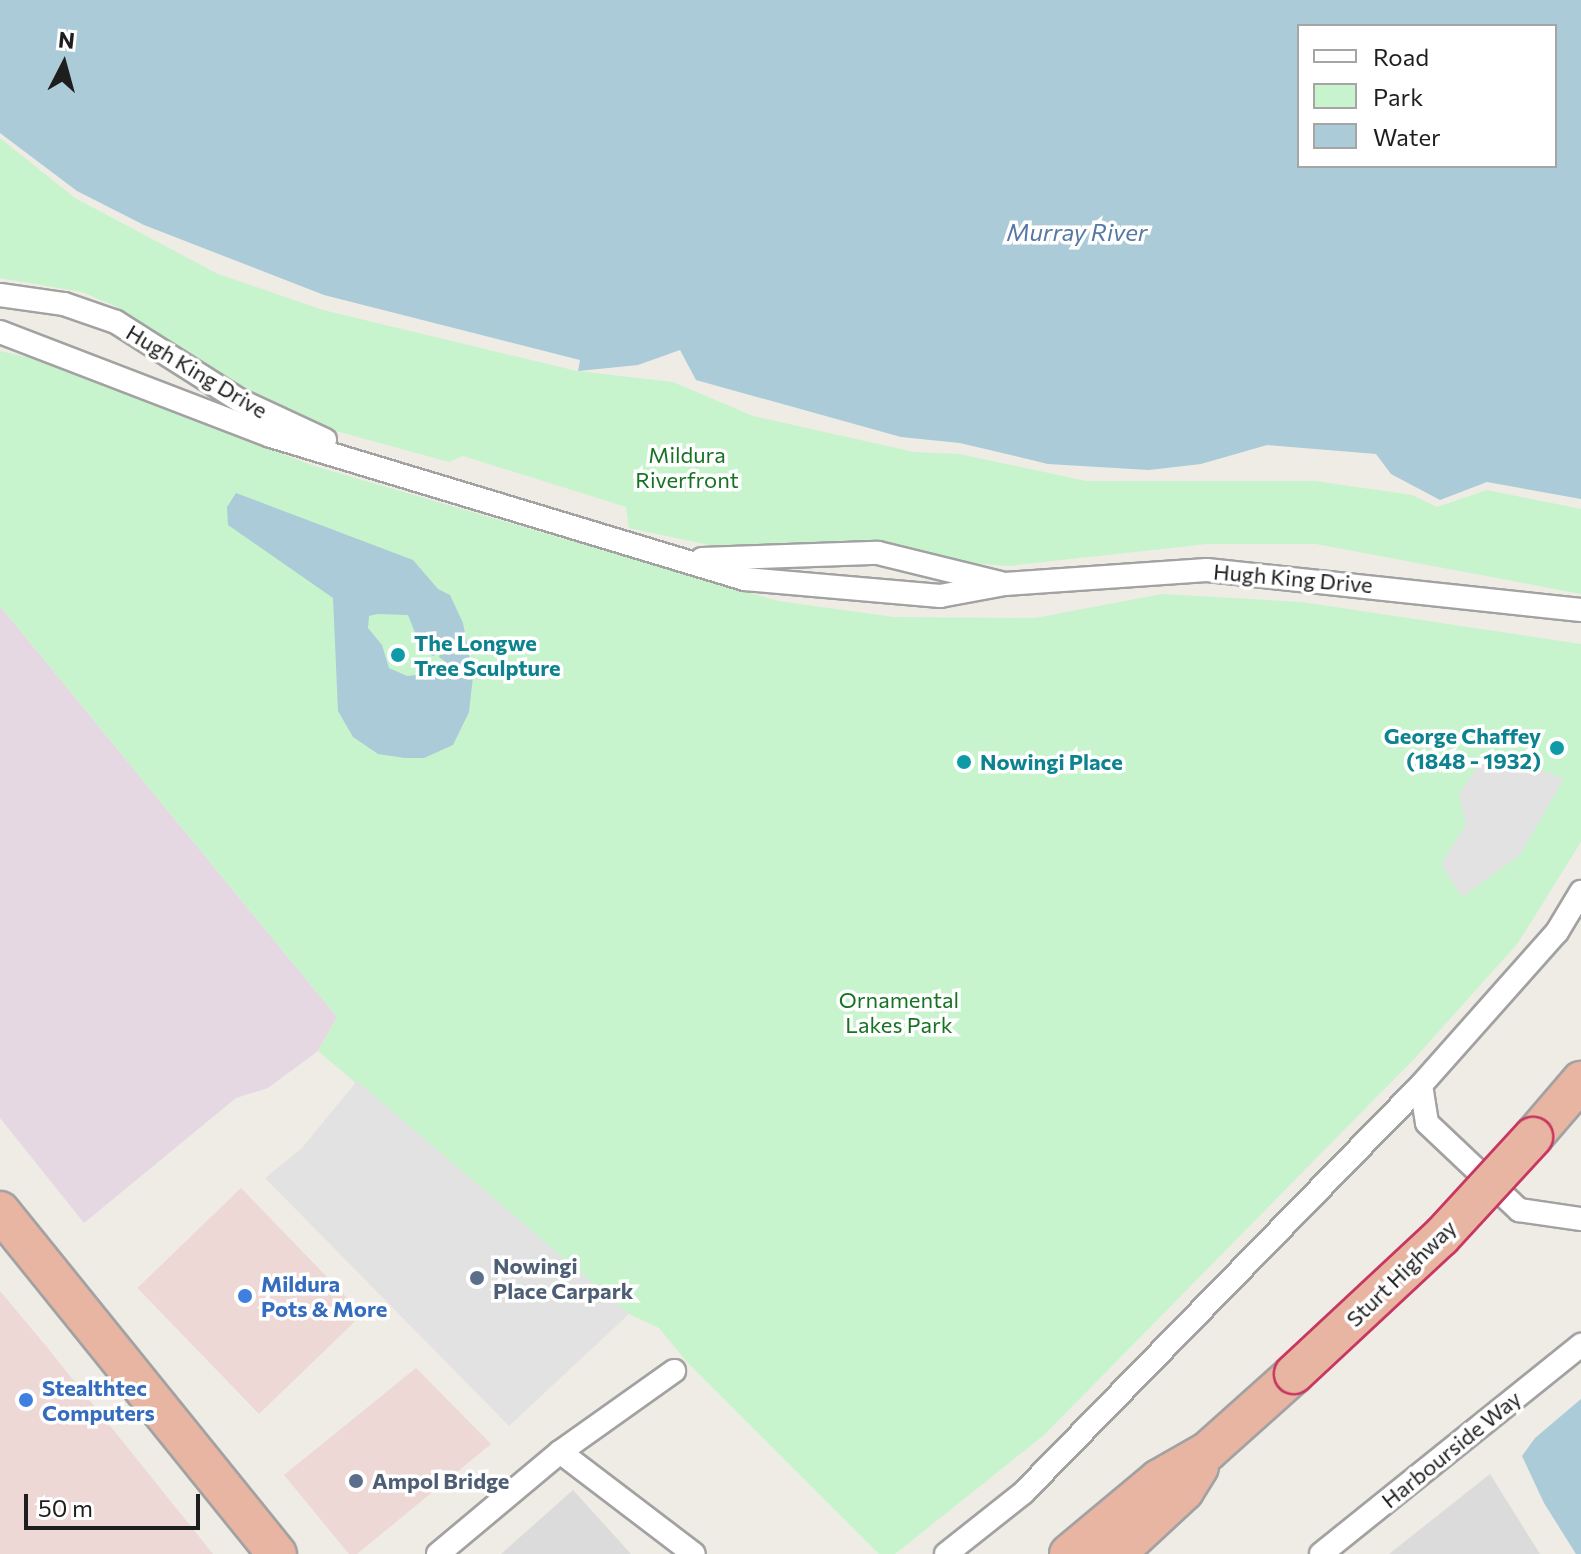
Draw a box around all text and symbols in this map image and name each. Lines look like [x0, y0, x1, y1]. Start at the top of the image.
north arrow [24, 24, 104, 104]
legend [1297, 24, 1557, 168]
text: N [57, 25, 76, 54]
text: Road [1373, 42, 1429, 71]
text: Park [1373, 82, 1423, 111]
text: Water [1373, 122, 1441, 151]
water label: Murray River [1007, 218, 1147, 246]
street label: Hugh King Drive [122, 319, 272, 423]
park label: Mildura Riverfront [635, 441, 739, 492]
street label: Hugh King Drive [1212, 558, 1374, 598]
place label: The Longwe Tree Sculpture [414, 629, 561, 680]
marker: The Longwe Tree Sculpture [389, 646, 407, 664]
place label: George Chaffey (1848 - 1932) [1384, 722, 1541, 774]
marker: George Chaffey (1848 - 1932) [1548, 739, 1566, 757]
place label: Nowingi Place [980, 749, 1123, 775]
marker: Nowingi Place [955, 753, 973, 771]
park label: Ornamental Lakes Park [839, 986, 959, 1038]
street label: Sturt Highway [1341, 1214, 1461, 1332]
place label: Nowingi Place Carpark [493, 1252, 633, 1304]
marker: Nowingi Place Carpark [468, 1269, 486, 1287]
place label: Mildura Pots & More [261, 1270, 387, 1322]
marker: Mildura Pots & More [236, 1287, 254, 1305]
place label: Stealthtec Computers [42, 1374, 155, 1426]
street label: Harbourside Way [1376, 1385, 1526, 1513]
marker: Stealthtec Computers [17, 1391, 35, 1409]
place label: Ampol Bridge [372, 1468, 509, 1494]
marker: Ampol Bridge [347, 1472, 365, 1490]
scale bar [28, 1478, 204, 1528]
text: 50 m [38, 1493, 93, 1522]

